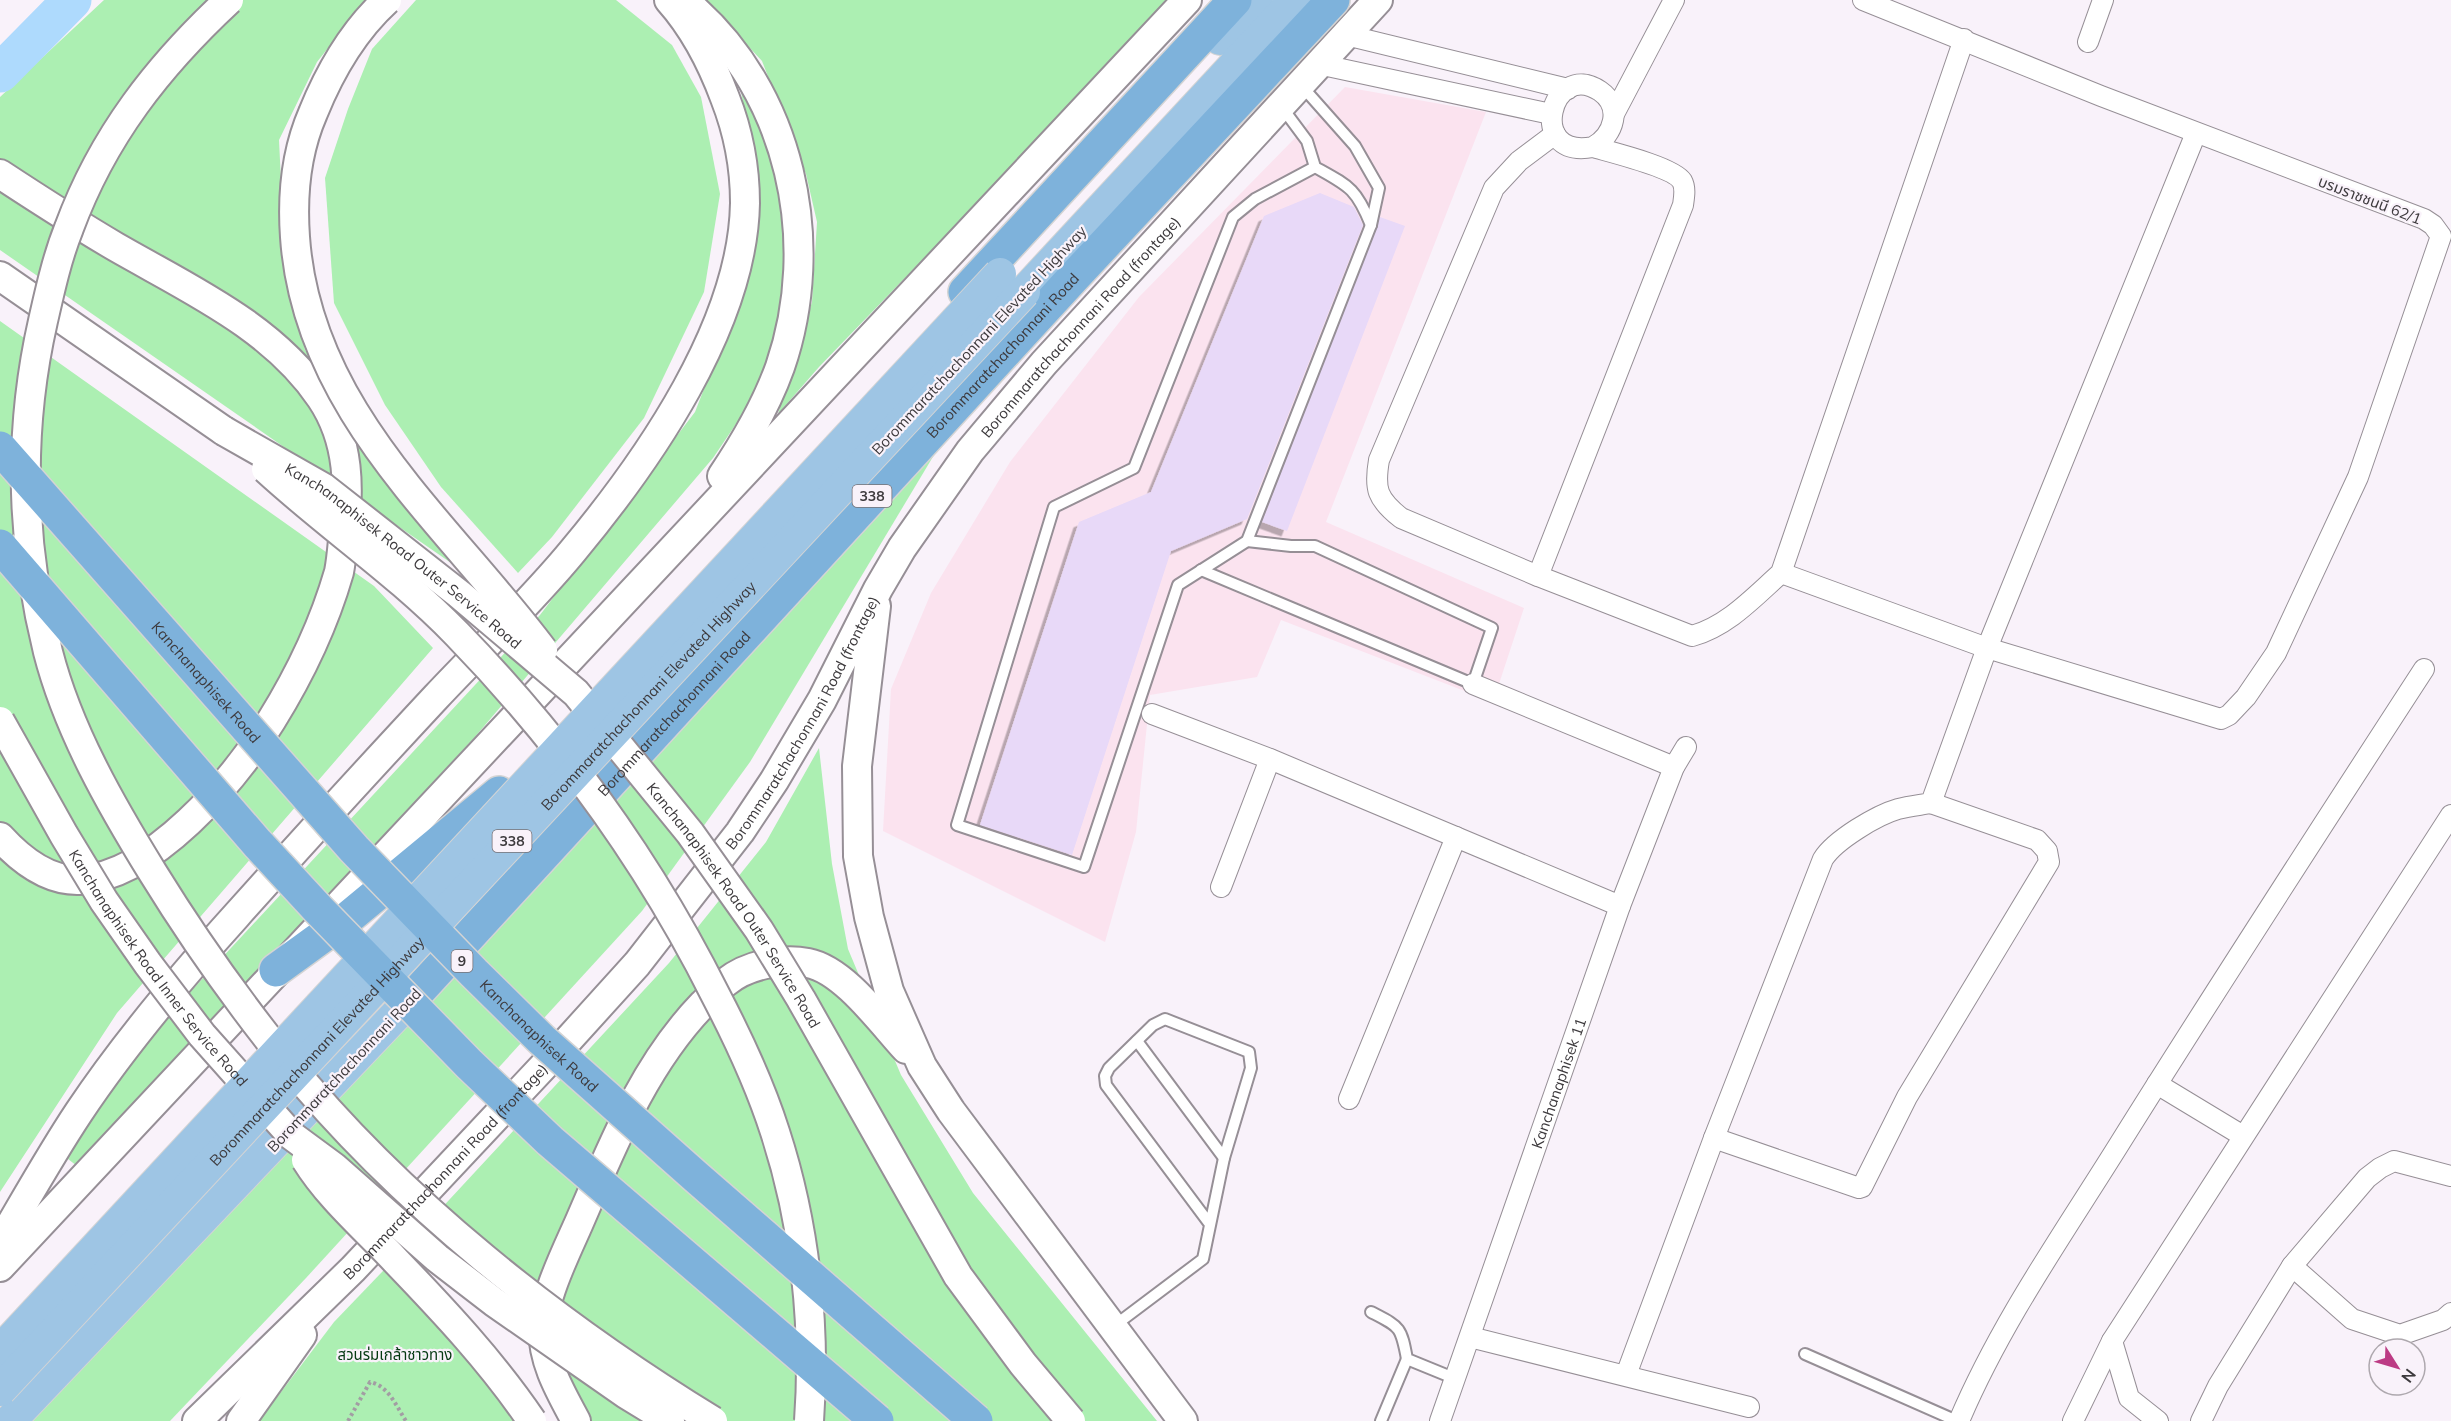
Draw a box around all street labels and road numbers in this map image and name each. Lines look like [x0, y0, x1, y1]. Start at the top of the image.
street label: บรมราชชนนี 62/1 [2316, 172, 2424, 228]
street label: Borommaratchachonnani Road (frontage) [976, 212, 1184, 440]
street label: Borommaratchachonnani Elevated Highway [868, 221, 1090, 459]
street label: Borommaratchachonnani Road [921, 268, 1083, 440]
street label: Kanchanaphisek Road Outer Service Road [282, 458, 526, 652]
road number: 338 [852, 485, 892, 507]
street label: Borommaratchachonnani Elevated Highway [536, 577, 760, 814]
street label: Borommaratchachonnani Road (frontage) [721, 593, 883, 853]
street label: Kanchanaphisek Road [148, 617, 265, 747]
street label: Borommaratchachonnani Road [593, 627, 754, 800]
street label: Kanchanaphisek Road Outer Service Road [643, 779, 825, 1031]
road number: 338 [492, 830, 532, 852]
street label: Kanchanaphisek Road Inner Service Road [65, 846, 252, 1090]
street label: Borommaratchachonnani Elevated Highway [205, 932, 428, 1169]
road number: 9 [452, 950, 472, 972]
street label: Kanchanaphisek Road [476, 975, 603, 1096]
street label: Borommaratchachonnani Road [263, 984, 425, 1156]
street label: Kanchanaphisek 11 [1527, 1015, 1590, 1151]
street label: Borommaratchachonnani Road (frontage) [339, 1059, 551, 1283]

